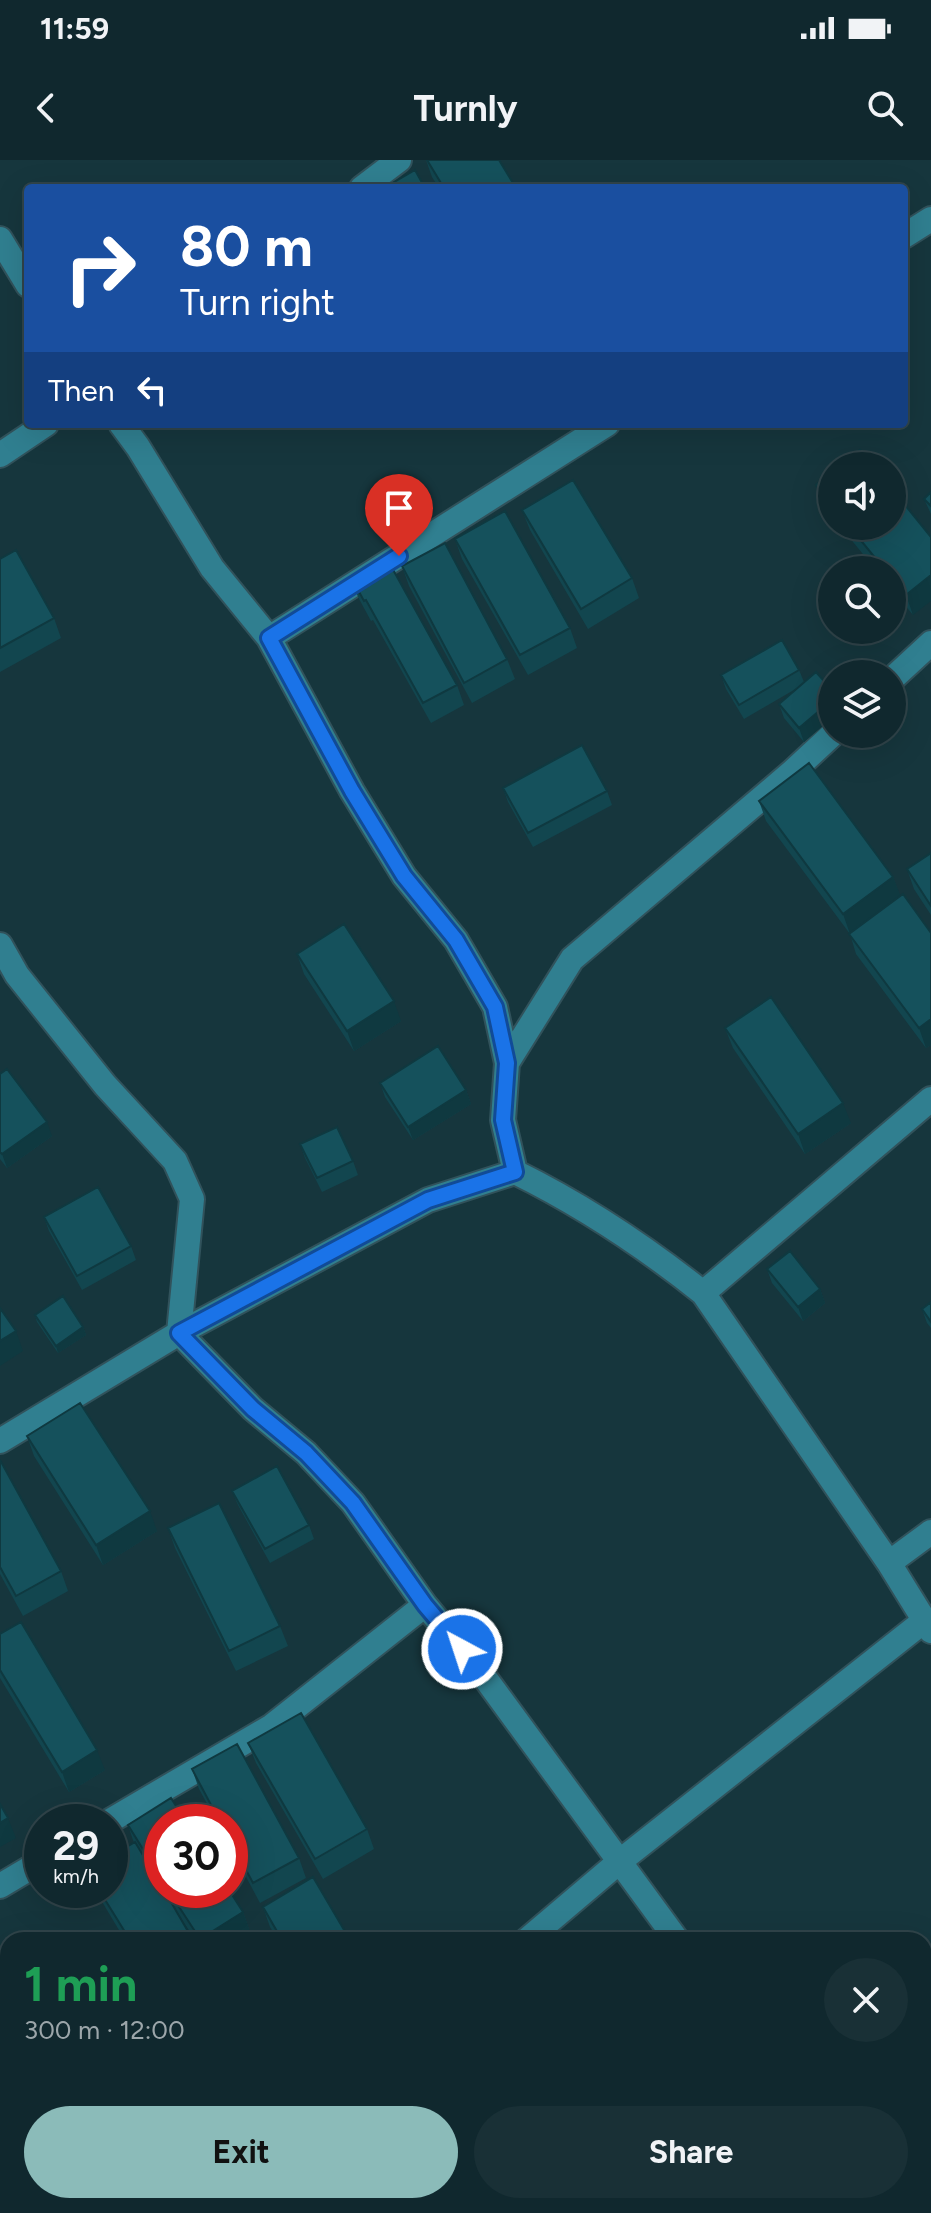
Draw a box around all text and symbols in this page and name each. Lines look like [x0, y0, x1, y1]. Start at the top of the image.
text: 11:59 [40, 10, 109, 47]
icon: back [24, 86, 68, 130]
icon: search [863, 86, 907, 130]
text: Turnly [414, 87, 517, 130]
text: 80 m [180, 213, 313, 280]
icon: right [48, 216, 152, 320]
text: Turn right [180, 281, 335, 324]
icon: left [130, 368, 174, 412]
text: Then [48, 372, 114, 409]
map controls [818, 452, 906, 748]
button: sound [818, 452, 906, 540]
pin [365, 474, 433, 556]
icon: arrive [377, 486, 421, 530]
button: search [818, 556, 906, 644]
button: layers [818, 660, 906, 748]
position arrow [420, 1607, 504, 1691]
speed limit sign: 30 [144, 1804, 248, 1908]
text: 29 [53, 1822, 99, 1870]
text: km/h [53, 1864, 99, 1888]
text: 1 min [24, 1955, 137, 2013]
button: close [824, 1958, 908, 2042]
text: 300 m · 12:00 [24, 2014, 185, 2046]
button: Exit [24, 2106, 458, 2198]
button: Share [474, 2106, 908, 2198]

